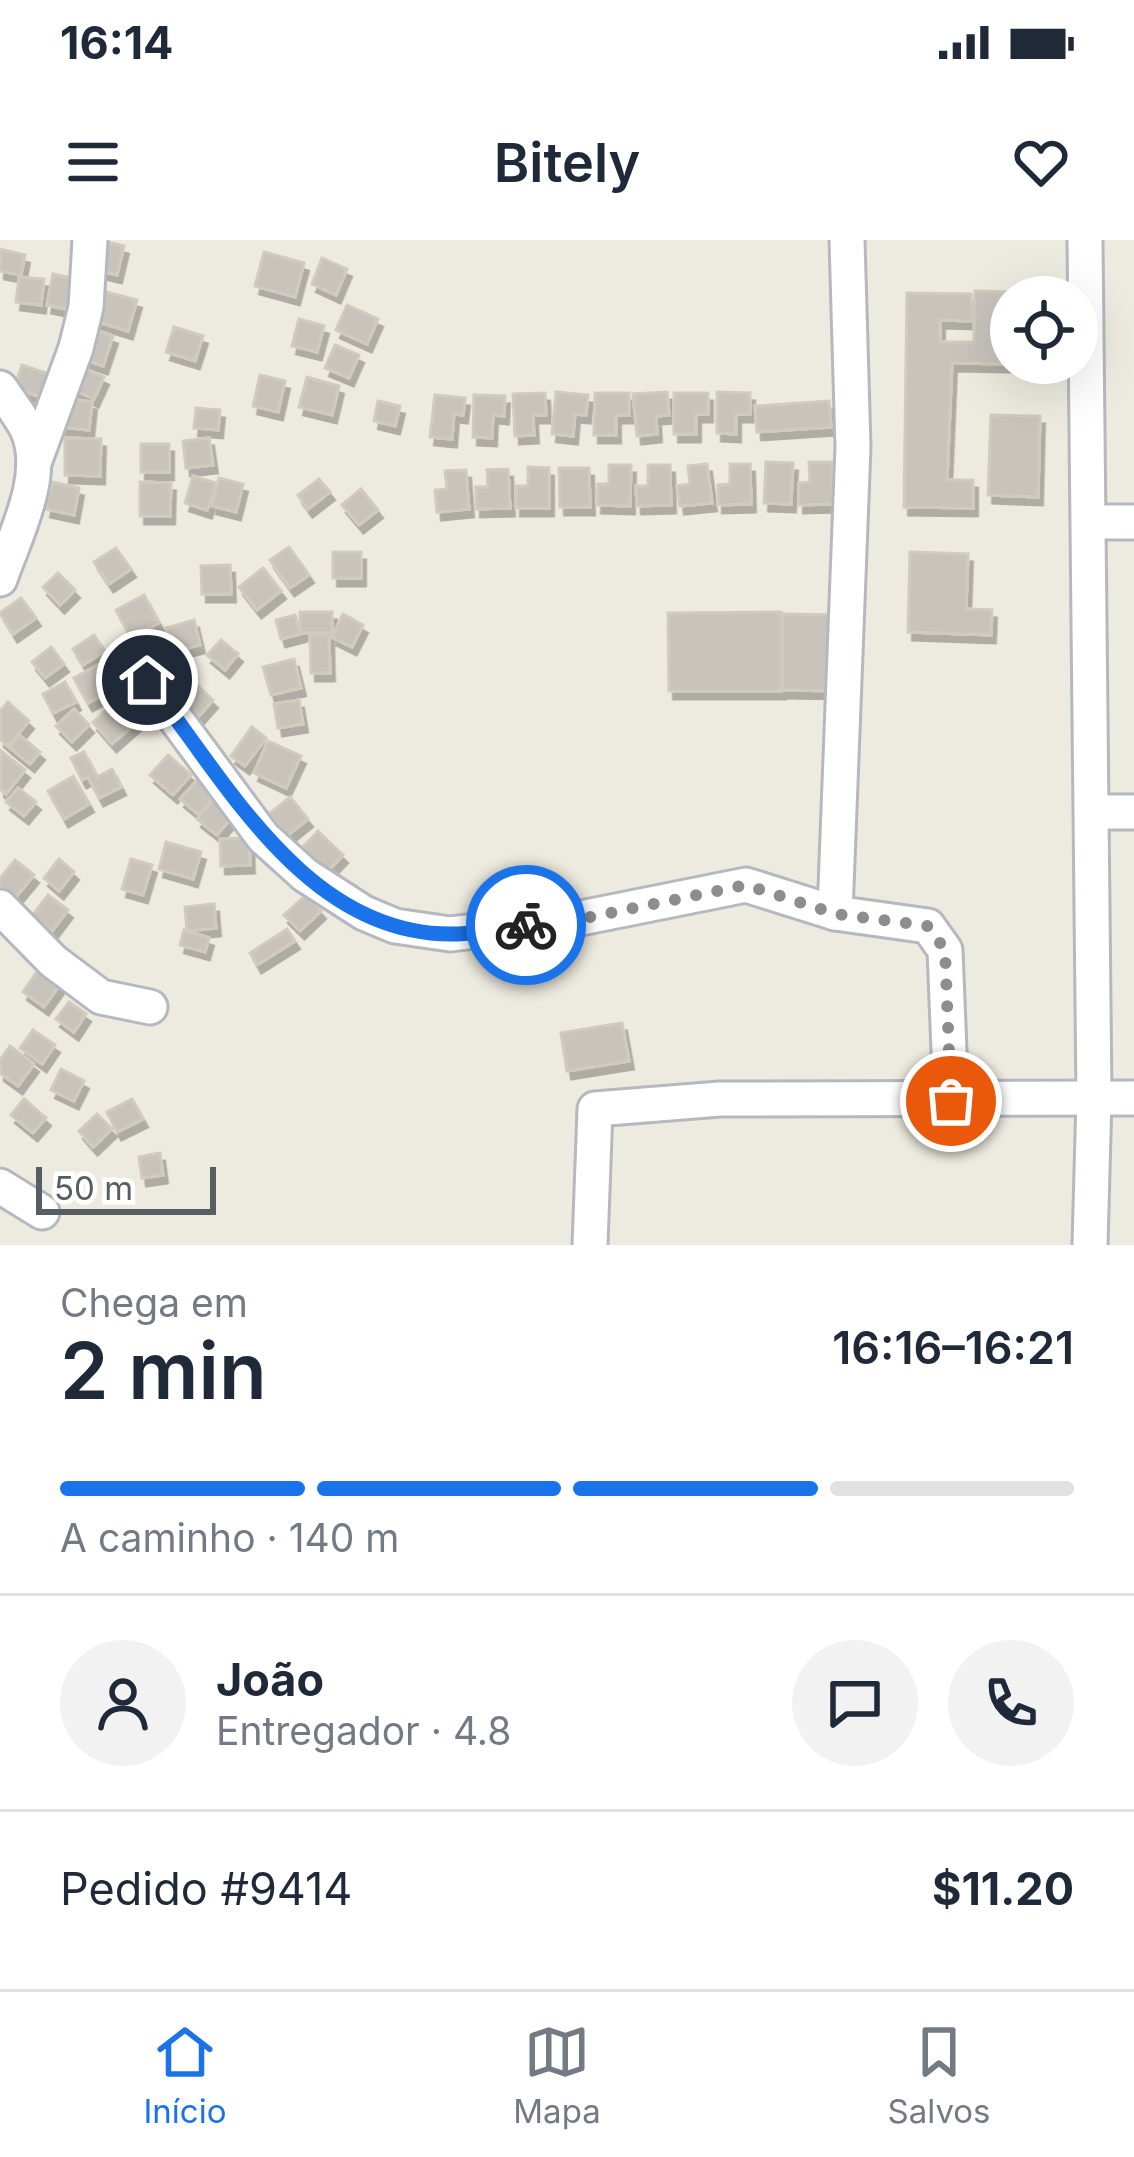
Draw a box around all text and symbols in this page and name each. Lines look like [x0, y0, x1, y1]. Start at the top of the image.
text: 16:14 [60, 15, 174, 70]
icon: menu [60, 129, 126, 195]
icon: heart [1008, 129, 1074, 195]
text: Bitely [494, 130, 640, 195]
map controls [990, 276, 1098, 384]
button: locate [990, 276, 1098, 384]
pin [96, 629, 198, 731]
icon: home [114, 647, 180, 713]
courier [466, 865, 586, 985]
icon: bike [493, 892, 559, 958]
pin [900, 1050, 1002, 1152]
icon: bag [918, 1068, 984, 1134]
scale bar [36, 1161, 216, 1214]
text: 50 m [54, 1168, 133, 1208]
text: Chega em [60, 1279, 248, 1326]
text: 16:16–16:21 [832, 1320, 1074, 1375]
text: 2 min [60, 1323, 267, 1418]
text: A caminho · 140 m [60, 1514, 400, 1561]
button: person [60, 1640, 186, 1766]
button: chat [792, 1640, 918, 1766]
button: phone [948, 1640, 1074, 1766]
text: João [216, 1652, 324, 1707]
text: Entregador · 4.8 [216, 1707, 511, 1754]
text: Pedido #9414 [60, 1861, 352, 1916]
text: $11.20 [932, 1861, 1074, 1916]
tab: Início [143, 2019, 226, 2131]
tab: Mapa [513, 2019, 601, 2131]
tab: Salvos [888, 2019, 991, 2131]

